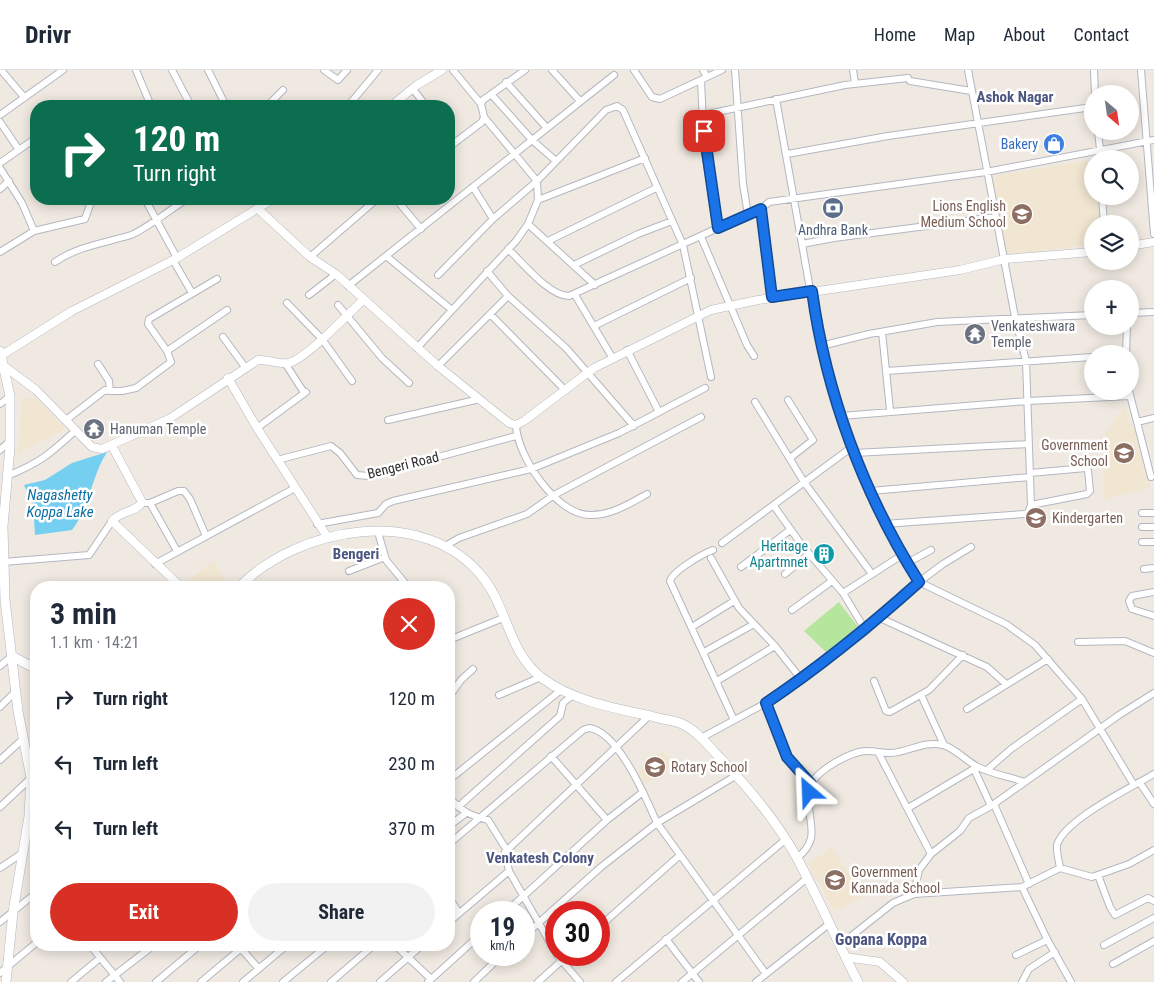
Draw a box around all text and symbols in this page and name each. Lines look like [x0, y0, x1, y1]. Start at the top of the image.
text: Drivr [25, 21, 71, 49]
text: Home [874, 24, 916, 45]
text: Map [944, 24, 975, 45]
text: About [1003, 24, 1045, 45]
text: Contact [1073, 24, 1129, 45]
north arrow [1084, 85, 1139, 140]
map controls [1084, 85, 1139, 400]
district label: Ashok Nagar [976, 88, 1054, 106]
pin [683, 110, 725, 152]
icon: arrive [690, 117, 718, 145]
text: 120 m [133, 119, 220, 160]
icon: right [50, 120, 115, 185]
shop icon: Bakery [1042, 132, 1066, 156]
place label: Bakery [1001, 136, 1038, 152]
button: search [1084, 150, 1139, 205]
text: Turn right [133, 161, 216, 186]
bank icon: Andhra Bank [821, 196, 845, 220]
place label: Lions English Medium School [920, 198, 1006, 230]
school or university icon: Lions English Medium School [1010, 202, 1034, 226]
button: layers [1084, 215, 1139, 270]
place label: Andhra Bank [798, 222, 869, 238]
button: + [1084, 280, 1139, 335]
place label: Venkateshwara Temple [991, 318, 1075, 350]
temple icon: Venkateshwara Temple [963, 322, 987, 346]
button: − [1084, 345, 1139, 400]
temple icon: Hanuman Temple [82, 417, 106, 441]
place label: Hanuman Temple [110, 421, 207, 437]
place label: Government School [1041, 437, 1108, 469]
school or university icon: Government School [1112, 441, 1136, 465]
street label: Bengeri Road [366, 448, 440, 482]
water label: Nagashetty Koppa Lake [27, 486, 94, 521]
school or university icon: Kindergarten [1024, 506, 1048, 530]
place label: Kindergarten [1052, 510, 1123, 526]
place label: Heritage Apartmnet [750, 538, 808, 570]
building icon: Heritage Apartmnet [812, 542, 836, 566]
district label: Bengeri [333, 545, 379, 563]
text: 3 min [50, 596, 117, 631]
button: close [383, 598, 435, 650]
text: 1.1 km · 14:21 [50, 633, 140, 652]
icon: right [50, 685, 78, 713]
text: Turn right [93, 687, 168, 710]
text: 120 m [388, 687, 435, 710]
icon: left [50, 750, 78, 778]
text: Turn left [93, 752, 158, 775]
text: 230 m [388, 752, 435, 775]
school or university icon: Rotary School [643, 755, 667, 779]
place label: Rotary School [671, 759, 748, 775]
position arrow [782, 765, 834, 817]
icon: left [50, 815, 78, 843]
text: Turn left [93, 817, 158, 840]
text: 370 m [388, 817, 435, 840]
district label: Venkatesh Colony [486, 849, 594, 867]
place label: Government Kannada School [851, 864, 940, 896]
school or university icon: Government Kannada School [823, 868, 847, 892]
button: Exit [50, 883, 238, 941]
button: Share [248, 883, 435, 941]
speed limit sign: 30 [545, 901, 610, 966]
text: 19 [490, 913, 515, 942]
district label: Gopana Koppa [835, 930, 927, 949]
text: km/h [490, 939, 515, 953]

